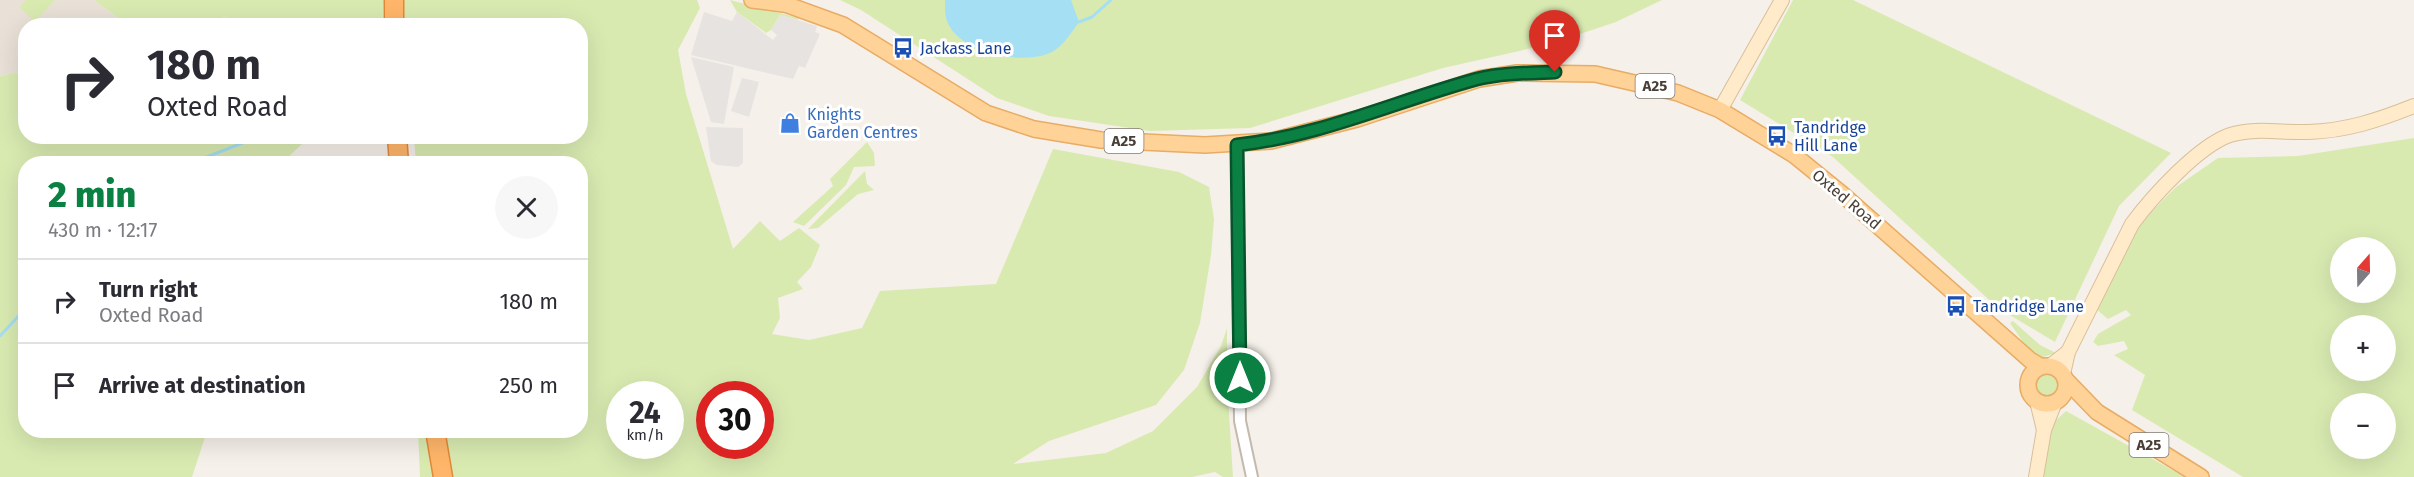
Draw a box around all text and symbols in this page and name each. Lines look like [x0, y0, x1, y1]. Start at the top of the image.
pin [1529, 10, 1580, 72]
icon: arrive [1538, 19, 1571, 52]
bus stop icon: Jackass Lane [891, 36, 915, 60]
place label: Jackass Lane [920, 39, 1011, 58]
text: 180 m [147, 40, 261, 90]
icon: right [48, 42, 126, 120]
road number: A25 [1636, 74, 1674, 98]
text: Oxted Road [147, 91, 288, 123]
place label: Knights Garden Centres [807, 105, 918, 142]
shop icon: Knights Garden Centres [778, 111, 802, 135]
place label: Tandridge Hill Lane [1794, 118, 1866, 155]
bus stop icon: Tandridge Hill Lane [1765, 124, 1789, 148]
road number: A25 [1104, 129, 1144, 153]
street label: Oxted Road [1809, 165, 1885, 234]
text: 2 min [48, 173, 136, 217]
button: close [495, 176, 558, 239]
text: 430 m · 12:17 [48, 218, 157, 242]
north arrow [2330, 237, 2396, 303]
map controls [2330, 237, 2396, 459]
text: Turn right [99, 276, 198, 303]
icon: right [48, 285, 81, 318]
text: 180 m [499, 288, 558, 315]
bus stop icon: Tandridge Lane [1944, 294, 1968, 318]
place label: Tandridge Lane [1973, 297, 2084, 316]
text: Oxted Road [99, 303, 204, 327]
button: + [2330, 315, 2396, 381]
position arrow [1208, 346, 1272, 410]
icon: arrive [48, 369, 81, 402]
text: Arrive at destination [99, 372, 306, 399]
text: 250 m [499, 372, 558, 399]
speed limit sign: 30 [696, 381, 774, 459]
button: − [2330, 393, 2396, 459]
text: 24 [629, 395, 661, 431]
text: km/h [626, 426, 664, 444]
road number: A25 [2130, 433, 2168, 457]

